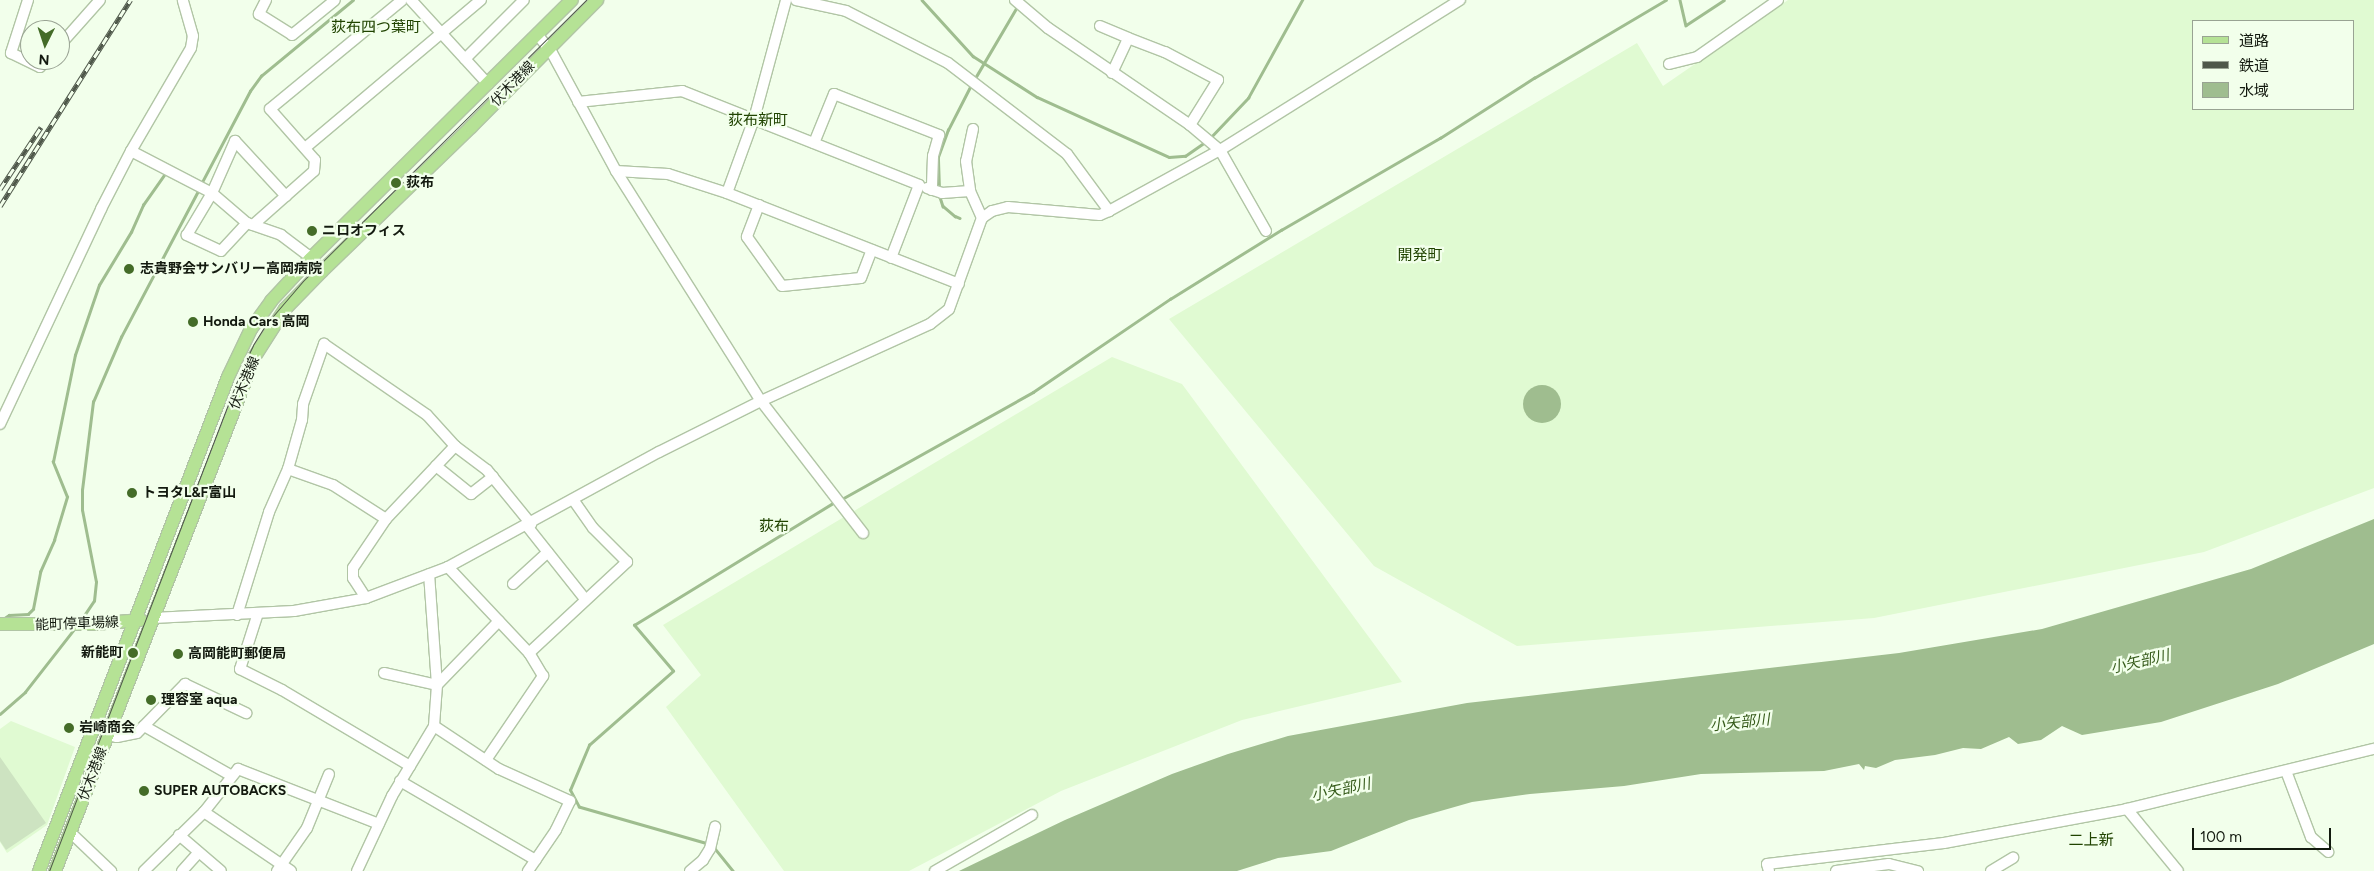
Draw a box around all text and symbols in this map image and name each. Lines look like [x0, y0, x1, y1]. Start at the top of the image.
district label: 荻布四つ葉町 [331, 19, 421, 37]
north arrow [20, 20, 70, 70]
legend [2192, 20, 2354, 110]
text: 道路 [2239, 32, 2269, 50]
text: N [38, 51, 50, 68]
text: 鉄道 [2239, 57, 2269, 75]
street label: 伏木港線 [488, 58, 538, 110]
text: 水域 [2239, 82, 2269, 100]
district label: 荻布新町 [728, 112, 788, 130]
place label: 荻布 [406, 175, 434, 191]
marker: 荻布 [390, 177, 402, 189]
place label: ニロオフィス [322, 223, 406, 239]
marker: ニロオフィス [306, 225, 318, 237]
district label: 開発町 [1398, 247, 1442, 265]
place label: 志貴野会サンバリー高岡病院 [140, 261, 322, 277]
marker: 志貴野会サンバリー高岡病院 [122, 262, 136, 276]
place label: Honda Cars 高岡 [203, 314, 309, 330]
marker: Honda Cars 高岡 [187, 316, 199, 328]
street label: 伏木港線 [226, 354, 264, 412]
place label: トヨタL&F富山 [142, 485, 236, 501]
marker: トヨタL&F富山 [126, 487, 138, 499]
district label: 荻布 [759, 518, 789, 536]
street label: 能町停車場線 [35, 614, 119, 634]
place label: 新能町 [81, 645, 123, 661]
place label: 高岡能町郵便局 [188, 646, 286, 662]
water label: 小矢部川 [2109, 646, 2171, 678]
marker: 新能町 [127, 647, 139, 659]
marker: 高岡能町郵便局 [172, 648, 184, 660]
place label: 理容室 aqua [161, 692, 237, 708]
marker: 理容室 aqua [145, 694, 157, 706]
water label: 小矢部川 [1709, 711, 1771, 735]
place label: 岩崎商会 [79, 720, 135, 736]
marker: 岩崎商会 [63, 722, 75, 734]
street label: 伏木港線 [75, 745, 111, 803]
water label: 小矢部川 [1310, 775, 1372, 805]
place label: SUPER AUTOBACKS [154, 783, 286, 799]
marker: SUPER AUTOBACKS [138, 785, 150, 797]
scale bar [2194, 818, 2333, 850]
text: 100 m [2200, 828, 2242, 846]
district label: 二上新 [2069, 832, 2113, 850]

